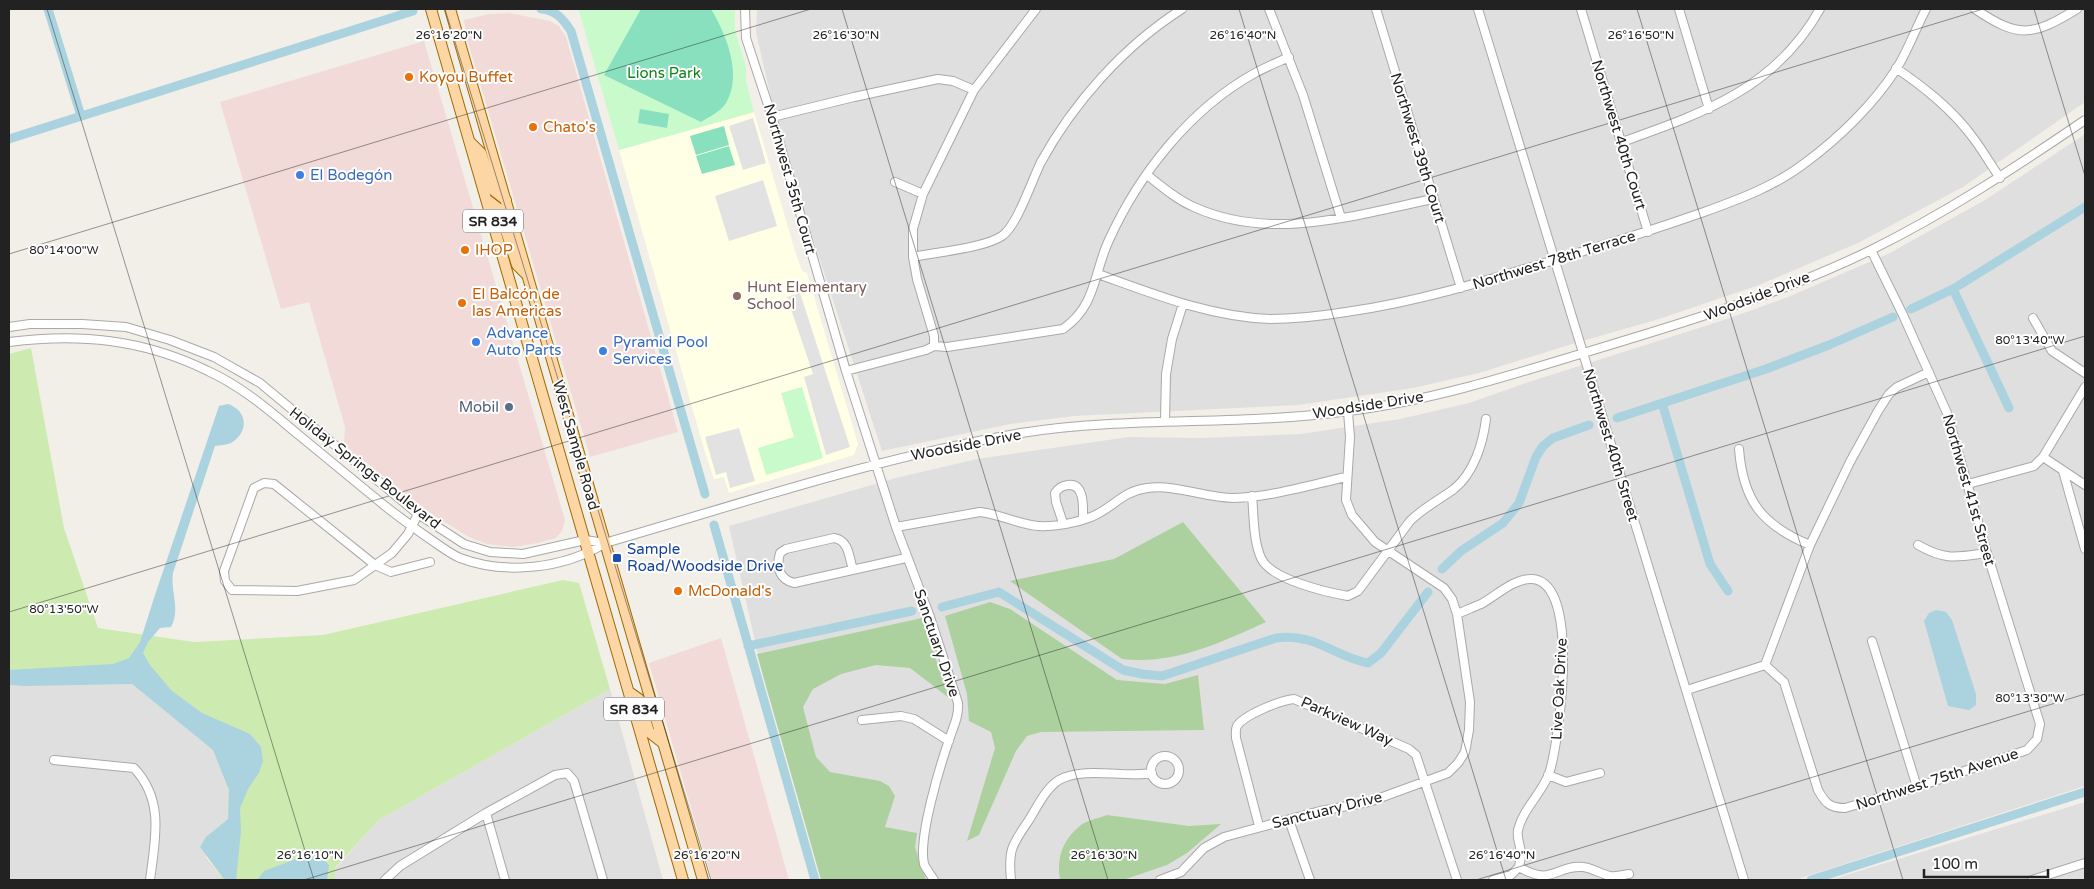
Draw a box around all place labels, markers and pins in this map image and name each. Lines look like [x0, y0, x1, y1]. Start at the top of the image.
place label: Koyou Buffet [419, 68, 513, 86]
marker: Koyou Buffet [403, 71, 415, 83]
place label: Chato's [543, 118, 596, 136]
marker: Chato's [527, 121, 539, 133]
place label: El Bodegón [310, 166, 392, 184]
marker: El Bodegón [294, 169, 306, 181]
place label: IHOP [475, 241, 513, 259]
marker: IHOP [459, 244, 471, 256]
place label: Hunt Elementary School [747, 278, 867, 313]
place label: El Balcón de las Americas [472, 285, 562, 320]
marker: Hunt Elementary School [731, 290, 743, 302]
marker: El Balcón de las Americas [456, 297, 468, 309]
place label: Advance Auto Parts [486, 324, 562, 359]
place label: Pyramid Pool Services [613, 333, 708, 368]
marker: Advance Auto Parts [470, 336, 482, 348]
marker: Pyramid Pool Services [597, 345, 609, 357]
place label: Mobil [459, 398, 499, 416]
marker: Mobil [503, 401, 515, 413]
place label: Sample Road/Woodside Drive [627, 540, 783, 575]
marker: Sample Road/Woodside Drive [611, 552, 623, 564]
place label: McDonald's [688, 582, 772, 600]
marker: McDonald's [672, 585, 684, 597]

